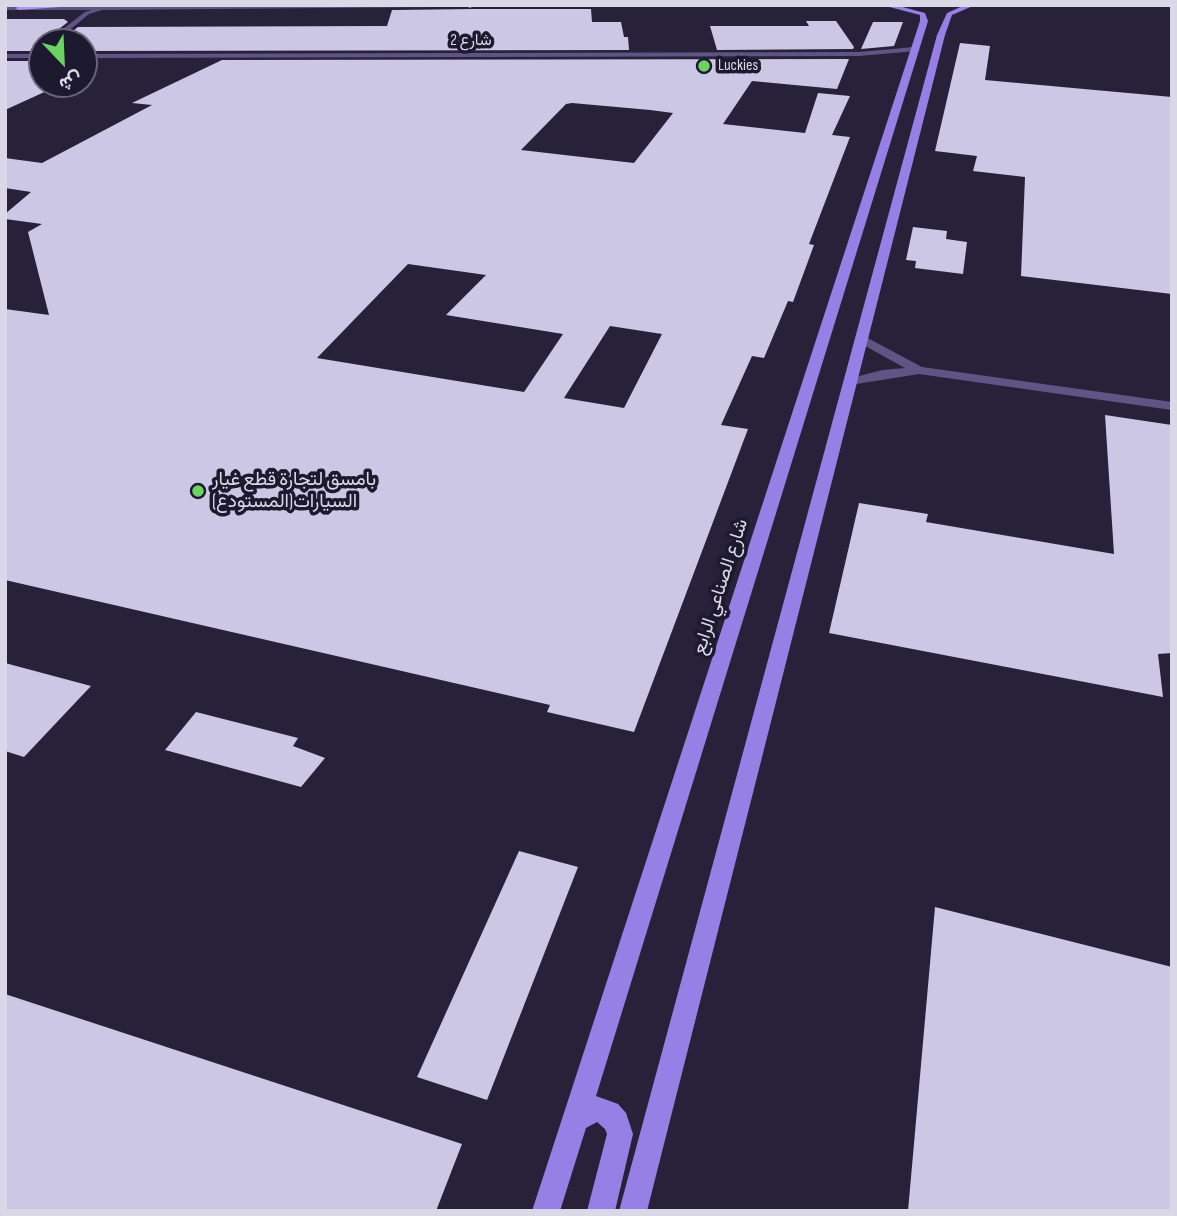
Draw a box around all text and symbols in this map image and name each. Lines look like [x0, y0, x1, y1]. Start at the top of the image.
north arrow [28, 28, 98, 98]
street label: شارع 2 [450, 31, 492, 51]
place label: Luckies [718, 56, 758, 76]
marker: Luckies [696, 58, 712, 74]
text: ش [56, 66, 86, 96]
place label: بامسق لتجارة قطع غيار السيارات(المستودع) [212, 469, 376, 513]
marker: بامسق لتجارة قطع غيار السيارات(المستودع) [190, 483, 206, 499]
street label: شارع الصناعي الرابع [688, 516, 754, 658]

